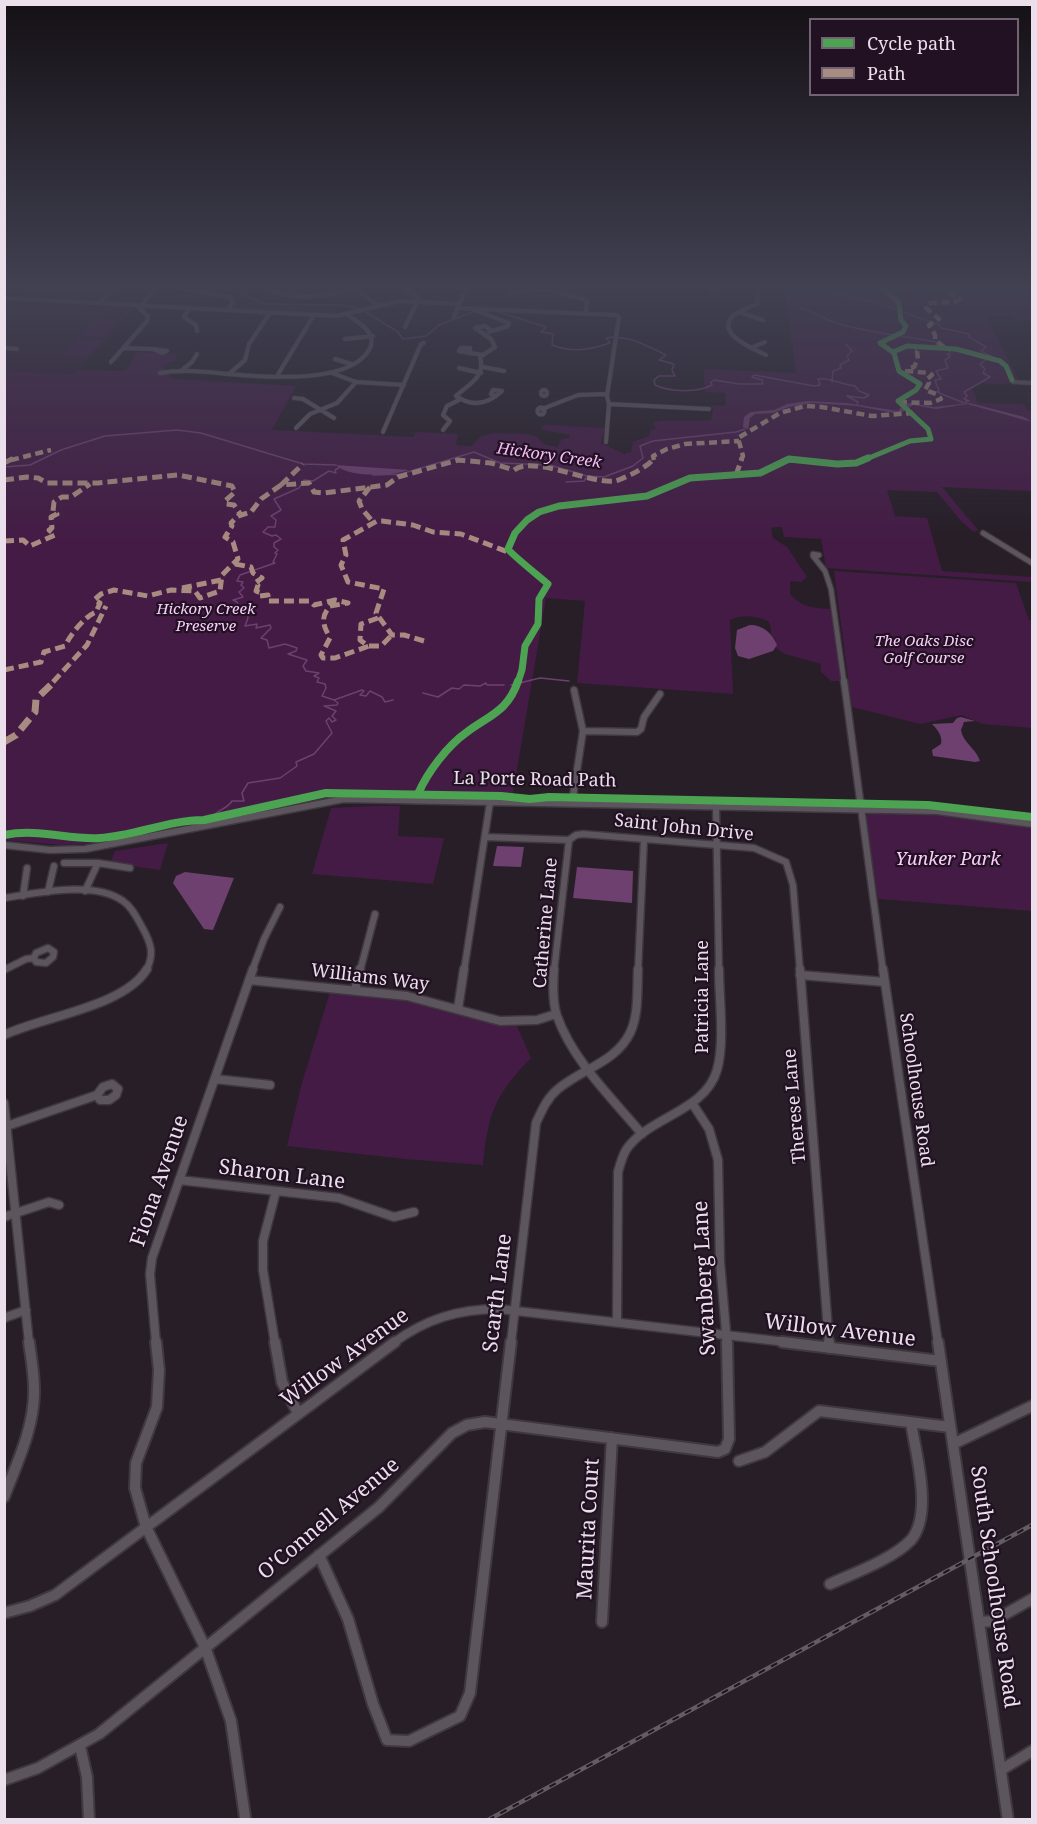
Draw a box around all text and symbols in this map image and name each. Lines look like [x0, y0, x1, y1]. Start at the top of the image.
legend [809, 18, 1019, 96]
text: Cycle path [867, 31, 956, 55]
text: Path [867, 61, 906, 85]
water label: Hickory Creek [495, 439, 603, 473]
park label: Hickory Creek Preserve [157, 601, 255, 636]
park label: The Oaks Disc Golf Course [875, 633, 973, 668]
street label: La Porte Road Path [453, 768, 617, 792]
street label: Saint John Drive [613, 810, 755, 846]
park label: Yunker Park [896, 849, 1000, 871]
street label: Catherine Lane [530, 857, 562, 989]
street label: Patricia Lane [692, 940, 714, 1054]
street label: Williams Way [310, 960, 430, 996]
street label: Schoolhouse Road [894, 1012, 938, 1168]
street label: Therese Lane [779, 1048, 811, 1164]
street label: Fiona Avenue [126, 1112, 194, 1250]
street label: Sharon Lane [217, 1155, 347, 1195]
street label: Swanberg Lane [688, 1200, 722, 1356]
street label: Scarth Lane [478, 1232, 518, 1354]
street label: Willow Avenue [276, 1303, 414, 1413]
street label: Willow Avenue [763, 1309, 917, 1353]
street label: O'Connell Avenue [253, 1452, 405, 1586]
street label: Maurita Court [573, 1458, 605, 1600]
street label: South Schoolhouse Road [965, 1464, 1023, 1710]

